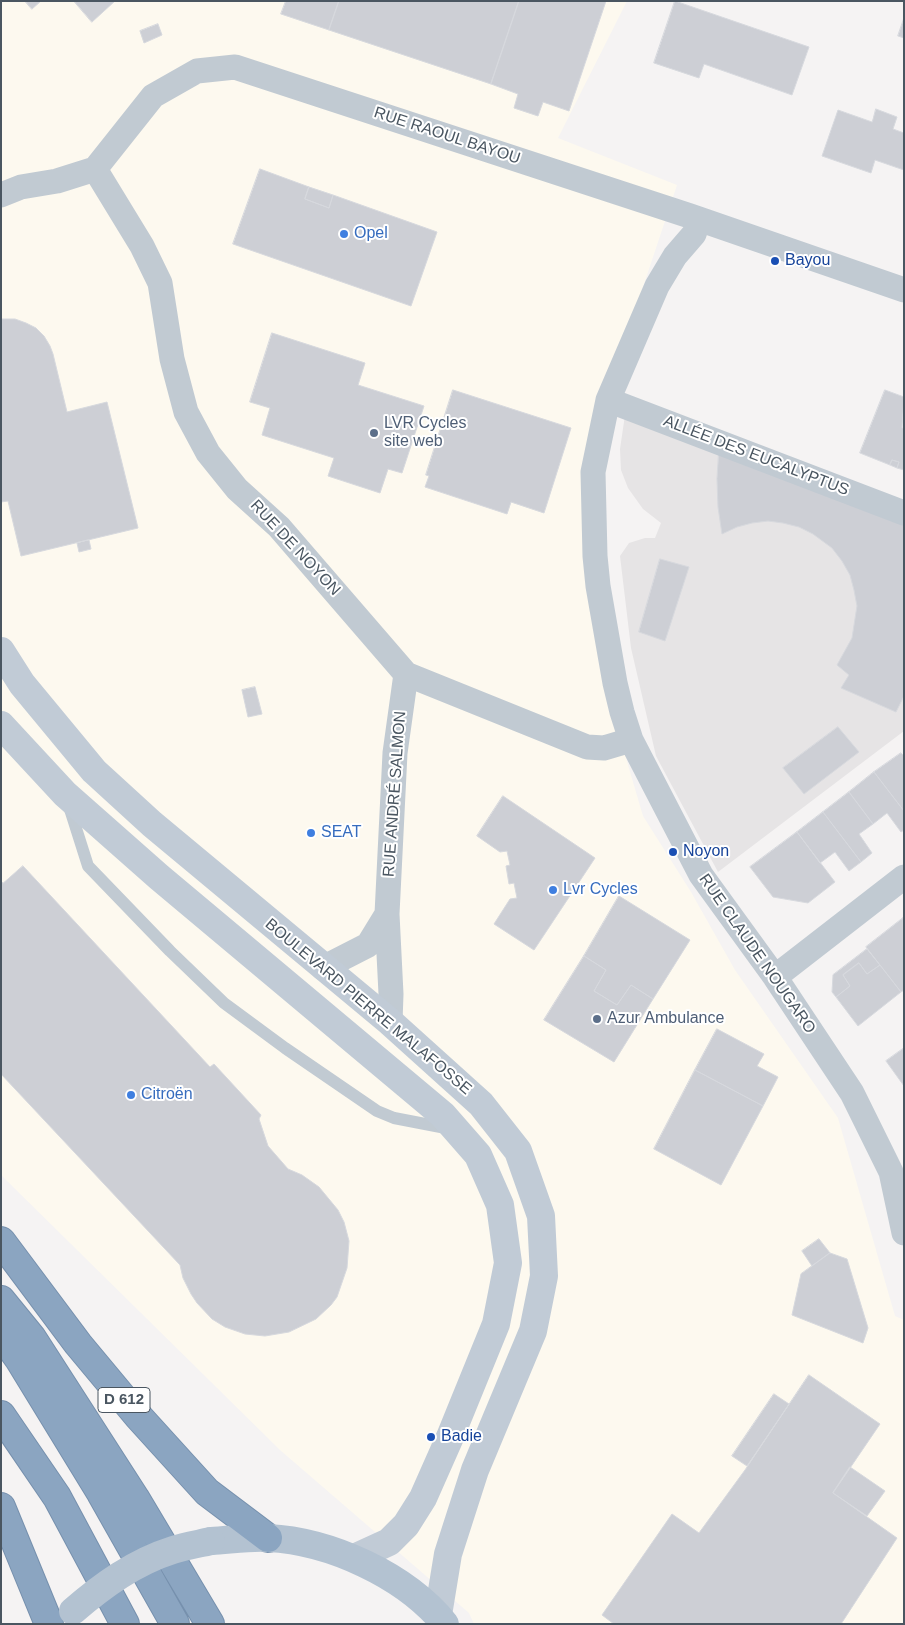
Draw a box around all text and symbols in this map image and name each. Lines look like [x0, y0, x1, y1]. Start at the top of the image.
street label: RUE RAOUL BAYOU [371, 103, 523, 169]
place label: Opel [354, 224, 388, 244]
marker: Opel [338, 228, 350, 240]
place label: Bayou [785, 251, 830, 271]
marker: Bayou [769, 255, 781, 267]
street label: ALLÉE DES EUCALYPTUS [661, 412, 851, 500]
place label: LVR Cycles site web [384, 414, 466, 452]
marker: LVR Cycles site web [368, 427, 380, 439]
street label: RUE DE NOYON [246, 496, 344, 600]
street label: RUE ANDRÉ SALMON [380, 710, 410, 878]
place label: SEAT [321, 823, 362, 843]
marker: SEAT [305, 827, 317, 839]
place label: Noyon [683, 842, 729, 862]
marker: Noyon [667, 846, 679, 858]
street label: RUE CLAUDE NOUGARO [695, 871, 819, 1037]
place label: Lvr Cycles [563, 880, 638, 900]
marker: Lvr Cycles [547, 884, 559, 896]
street label: BOULEVARD PIERRE MALAFOSSE [261, 915, 475, 1099]
place label: Azur Ambulance [607, 1009, 724, 1029]
marker: Azur Ambulance [591, 1013, 603, 1025]
place label: Citroën [141, 1085, 193, 1105]
marker: Citroën [125, 1089, 137, 1101]
road number: D 612 [98, 1388, 150, 1412]
place label: Badie [441, 1427, 482, 1447]
marker: Badie [425, 1431, 437, 1443]

